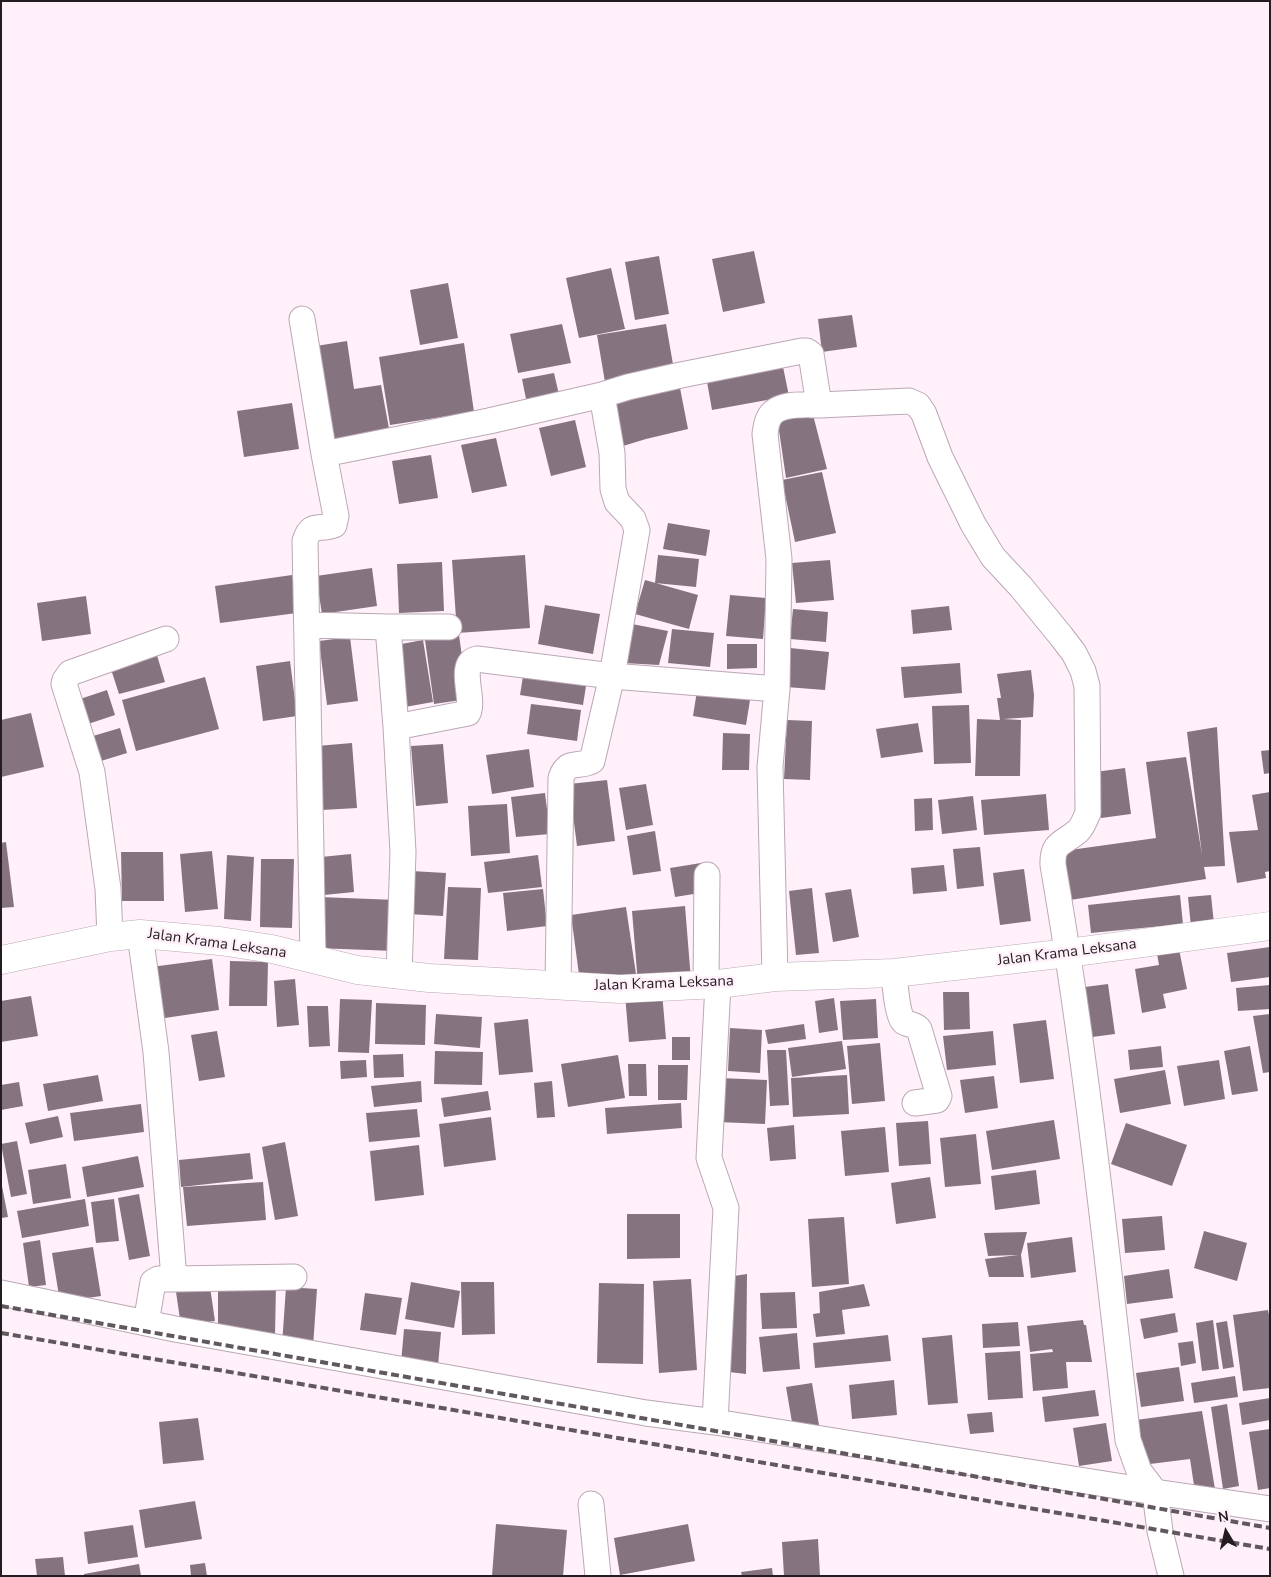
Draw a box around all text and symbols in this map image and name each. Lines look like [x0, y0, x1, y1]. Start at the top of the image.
street label: Jalan Krama Leksana [146, 925, 288, 963]
street label: Jalan Krama Leksana [996, 936, 1138, 970]
street label: Jalan Krama Leksana [594, 973, 734, 995]
text: N [1217, 1506, 1230, 1527]
north arrow [1201, 1507, 1251, 1557]

